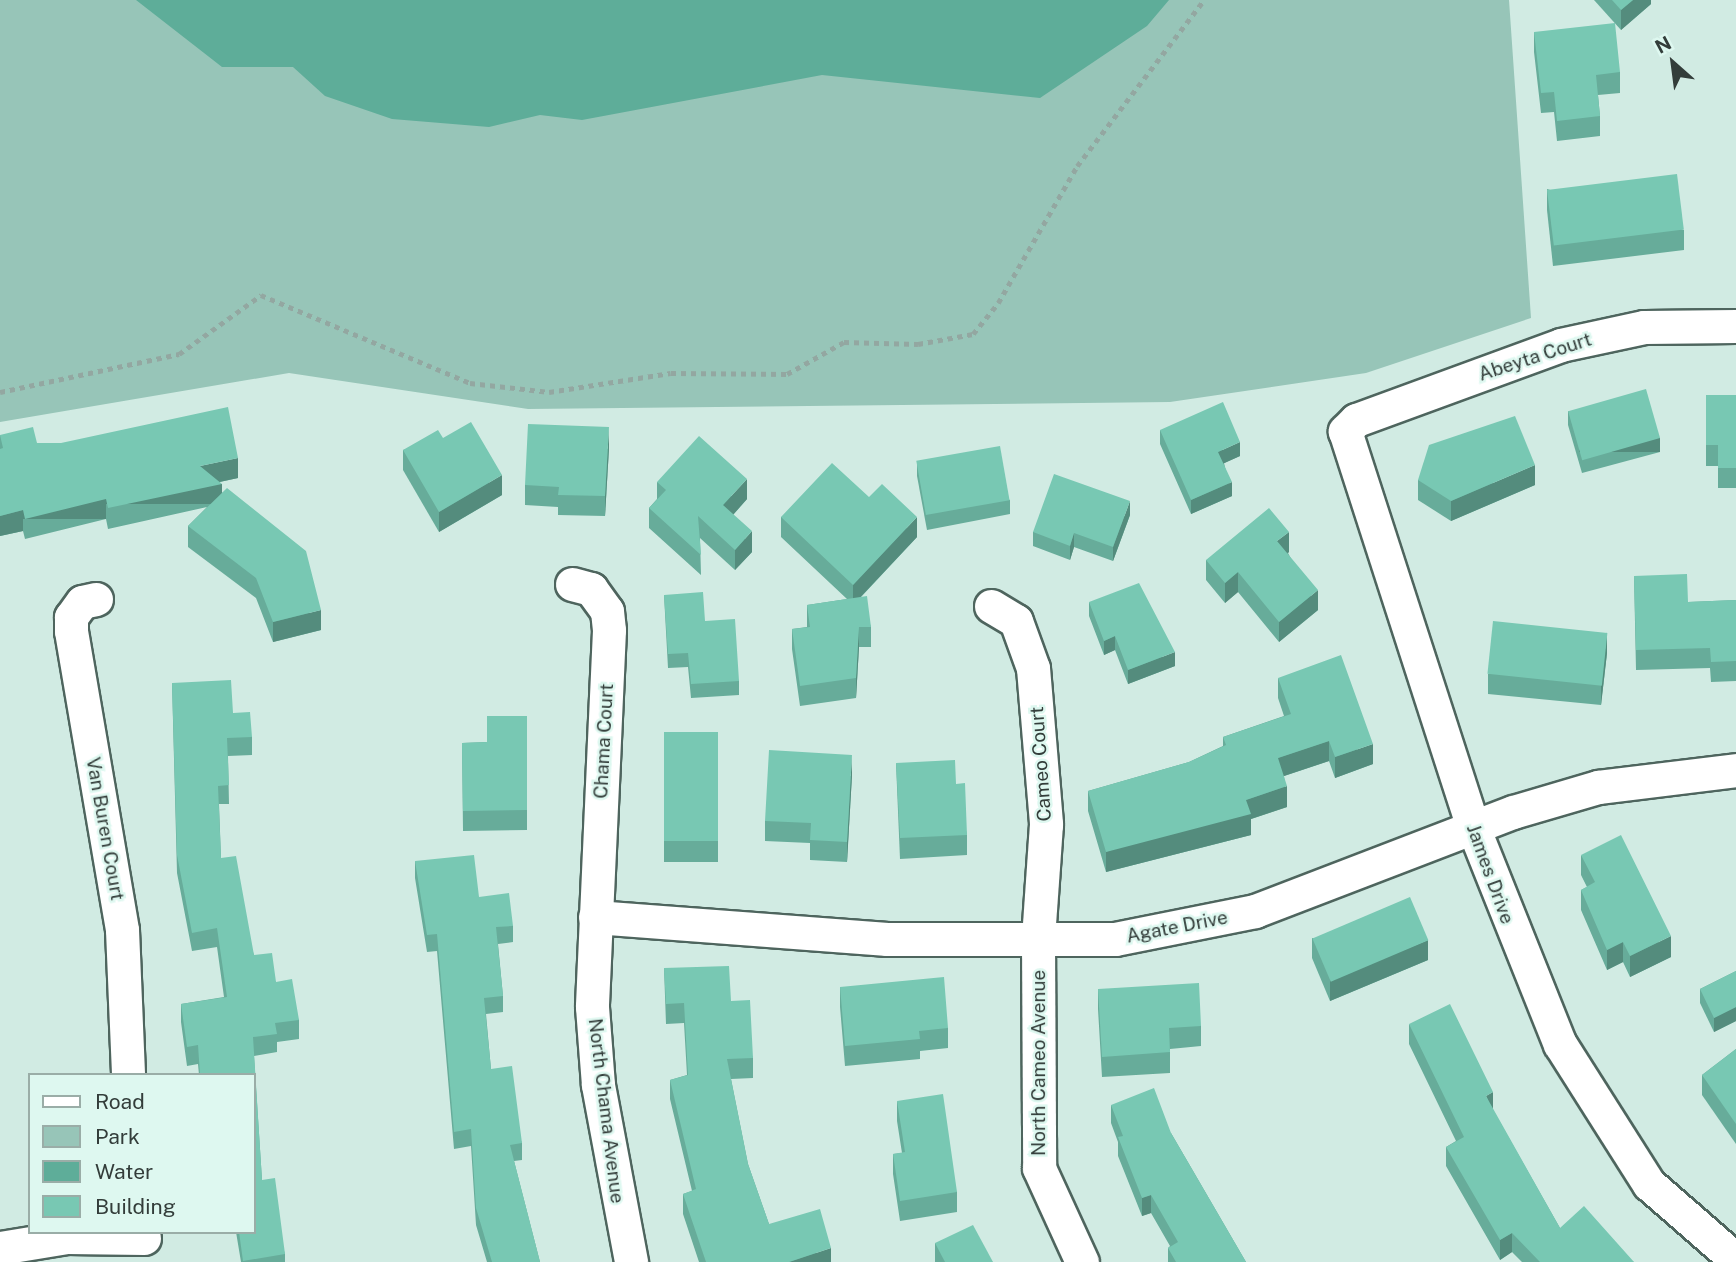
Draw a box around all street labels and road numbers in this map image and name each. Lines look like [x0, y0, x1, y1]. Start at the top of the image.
street label: Abeyta Court [1476, 328, 1594, 386]
street label: Chama Court [590, 683, 618, 799]
street label: Cameo Court [1026, 706, 1056, 822]
street label: Van Buren Court [81, 756, 129, 902]
street label: James Drive [1461, 821, 1519, 927]
street label: Agate Drive [1124, 906, 1230, 948]
street label: North Cameo Avenue [1028, 970, 1050, 1156]
street label: North Chama Avenue [583, 1017, 629, 1205]

